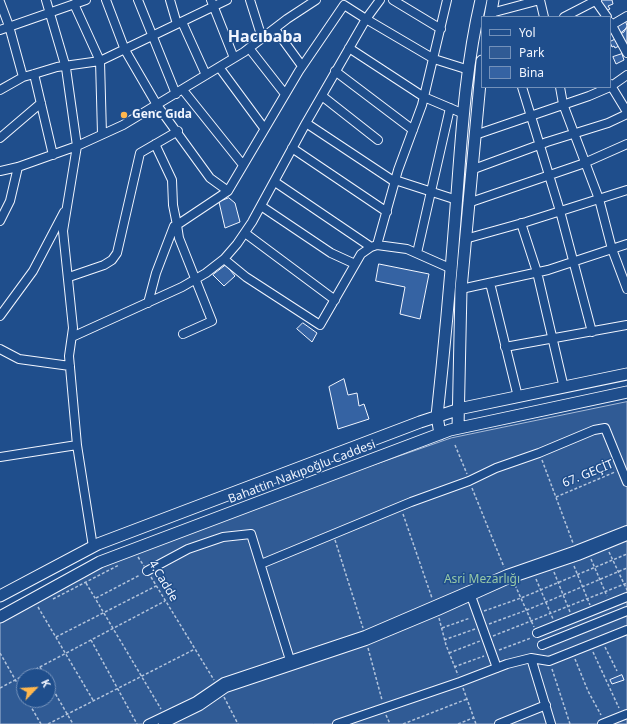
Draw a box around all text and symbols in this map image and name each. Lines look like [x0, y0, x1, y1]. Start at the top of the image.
legend [481, 16, 611, 88]
text: Yol [519, 24, 536, 41]
district label: Hacıbaba [228, 27, 302, 47]
text: Park [519, 44, 544, 61]
text: Bina [519, 64, 544, 81]
place label: Genc Gıda [132, 108, 192, 122]
marker: Genc Gıda [119, 110, 129, 120]
street label: Bahattin Nakıpoğlu Caddesi [226, 437, 378, 507]
street label: 67. GEÇİT [560, 457, 616, 491]
street label: 4.Cadde [145, 558, 181, 604]
park label: Asri Mezarlığı [444, 573, 520, 587]
north arrow [16, 668, 56, 708]
text: K [38, 677, 55, 690]

